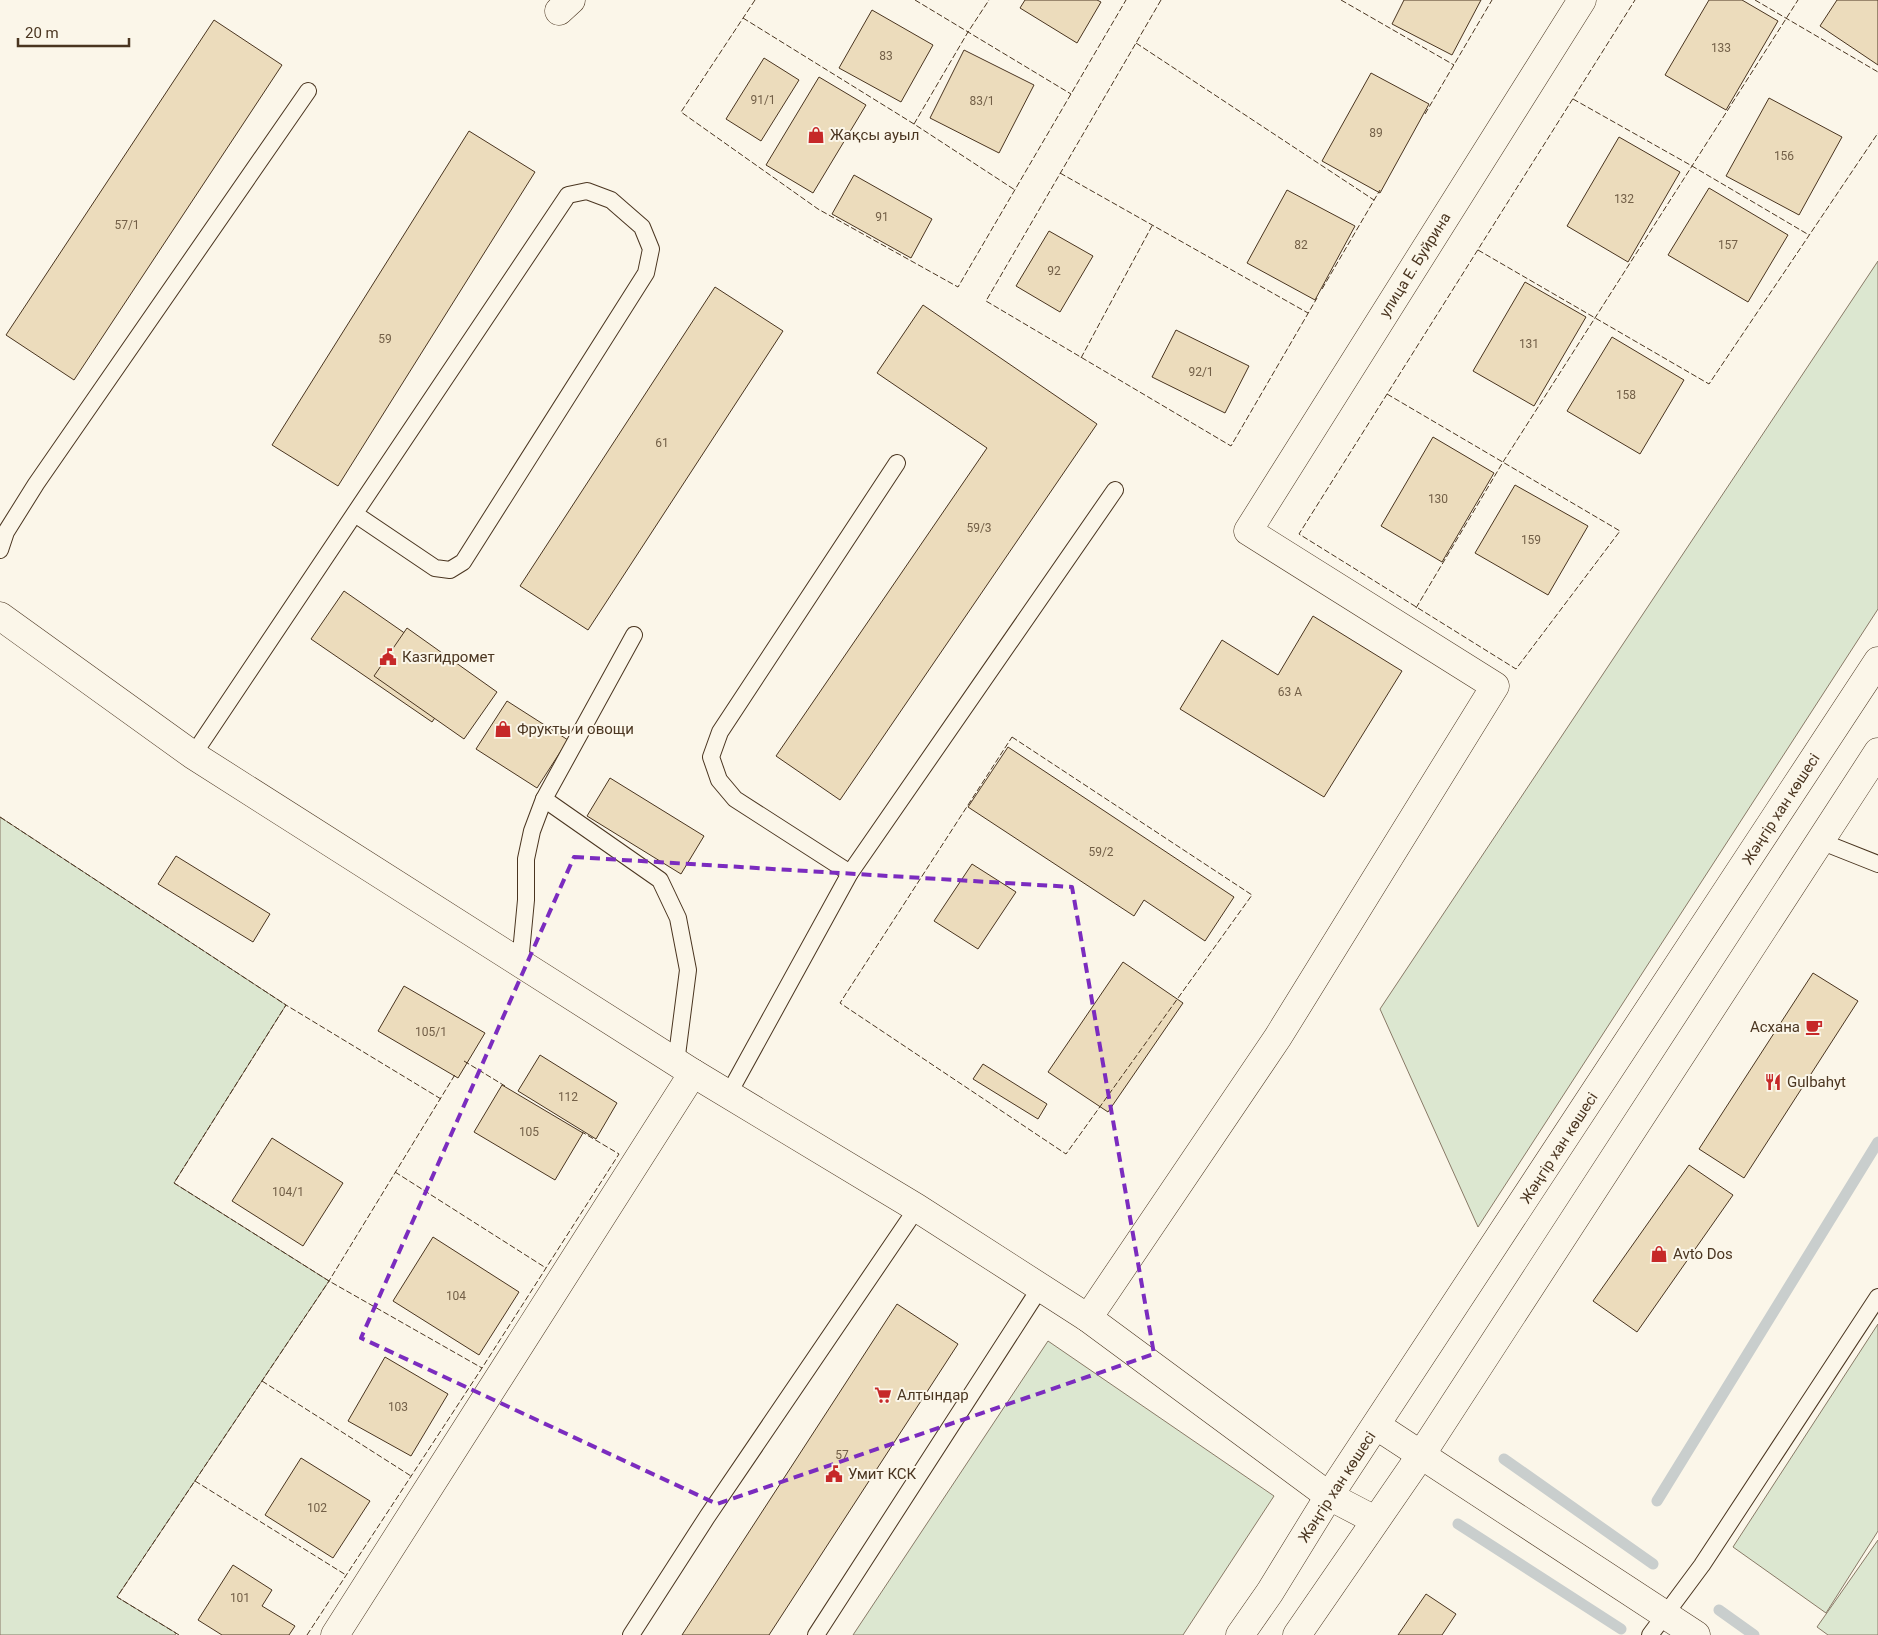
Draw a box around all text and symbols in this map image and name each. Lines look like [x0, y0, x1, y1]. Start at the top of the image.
scale bar [18, 15, 129, 47]
text: 20 m [25, 24, 59, 42]
house number: 133 [1711, 41, 1731, 55]
house number: 83 [879, 49, 893, 63]
house number: 91/1 [750, 93, 776, 107]
house number: 83/1 [969, 94, 995, 108]
shop icon: Жақсы ауыл [806, 125, 826, 145]
place label: Жақсы ауыл [830, 126, 919, 144]
house number: 89 [1369, 126, 1383, 140]
house number: 156 [1774, 149, 1794, 163]
house number: 132 [1614, 192, 1634, 206]
street label: улица Е. Буйрина [1376, 209, 1454, 321]
house number: 91 [875, 210, 889, 224]
house number: 57/1 [114, 218, 140, 232]
house number: 82 [1294, 238, 1308, 252]
house number: 157 [1718, 238, 1738, 252]
house number: 92 [1047, 264, 1061, 278]
house number: 59 [378, 332, 392, 346]
house number: 131 [1519, 337, 1539, 351]
house number: 92/1 [1188, 365, 1214, 379]
house number: 158 [1616, 388, 1636, 402]
house number: 61 [655, 436, 669, 450]
house number: 130 [1428, 492, 1448, 506]
house number: 59/3 [966, 521, 992, 535]
house number: 159 [1521, 533, 1541, 547]
public building icon: Казгидромет [378, 647, 398, 667]
place label: Казгидромет [402, 648, 495, 666]
house number: 63 А [1278, 685, 1302, 699]
shop icon: Фрукты и овощи [493, 719, 513, 739]
place label: Фрукты и овощи [517, 720, 634, 738]
street label: Жәңгір хан көшесі [1738, 750, 1824, 868]
house number: 59/2 [1088, 845, 1114, 859]
cafe icon: Асхана [1804, 1017, 1824, 1037]
place label: Асхана [1750, 1018, 1800, 1036]
house number: 105/1 [415, 1025, 447, 1039]
restaurant icon: Gulbahyt [1763, 1072, 1783, 1092]
place label: Gulbahyt [1787, 1073, 1846, 1091]
street label: Жәңгір хан көшесі [1516, 1089, 1602, 1207]
house number: 112 [558, 1090, 578, 1104]
house number: 105 [519, 1125, 539, 1139]
house number: 104/1 [272, 1185, 304, 1199]
shop icon: Avto Dos [1649, 1244, 1669, 1264]
place label: Avto Dos [1673, 1245, 1733, 1263]
house number: 104 [446, 1289, 466, 1303]
supermarket icon: Алтындар [873, 1385, 893, 1405]
place label: Алтындар [897, 1386, 969, 1404]
house number: 103 [388, 1400, 408, 1414]
street label: Жәңгір хан көшесі [1294, 1428, 1380, 1546]
house number: 57 [835, 1448, 849, 1462]
public building icon: Умит КСК [824, 1464, 844, 1484]
place label: Умит КСК [848, 1465, 917, 1483]
house number: 102 [307, 1501, 327, 1515]
house number: 101 [230, 1591, 250, 1605]

